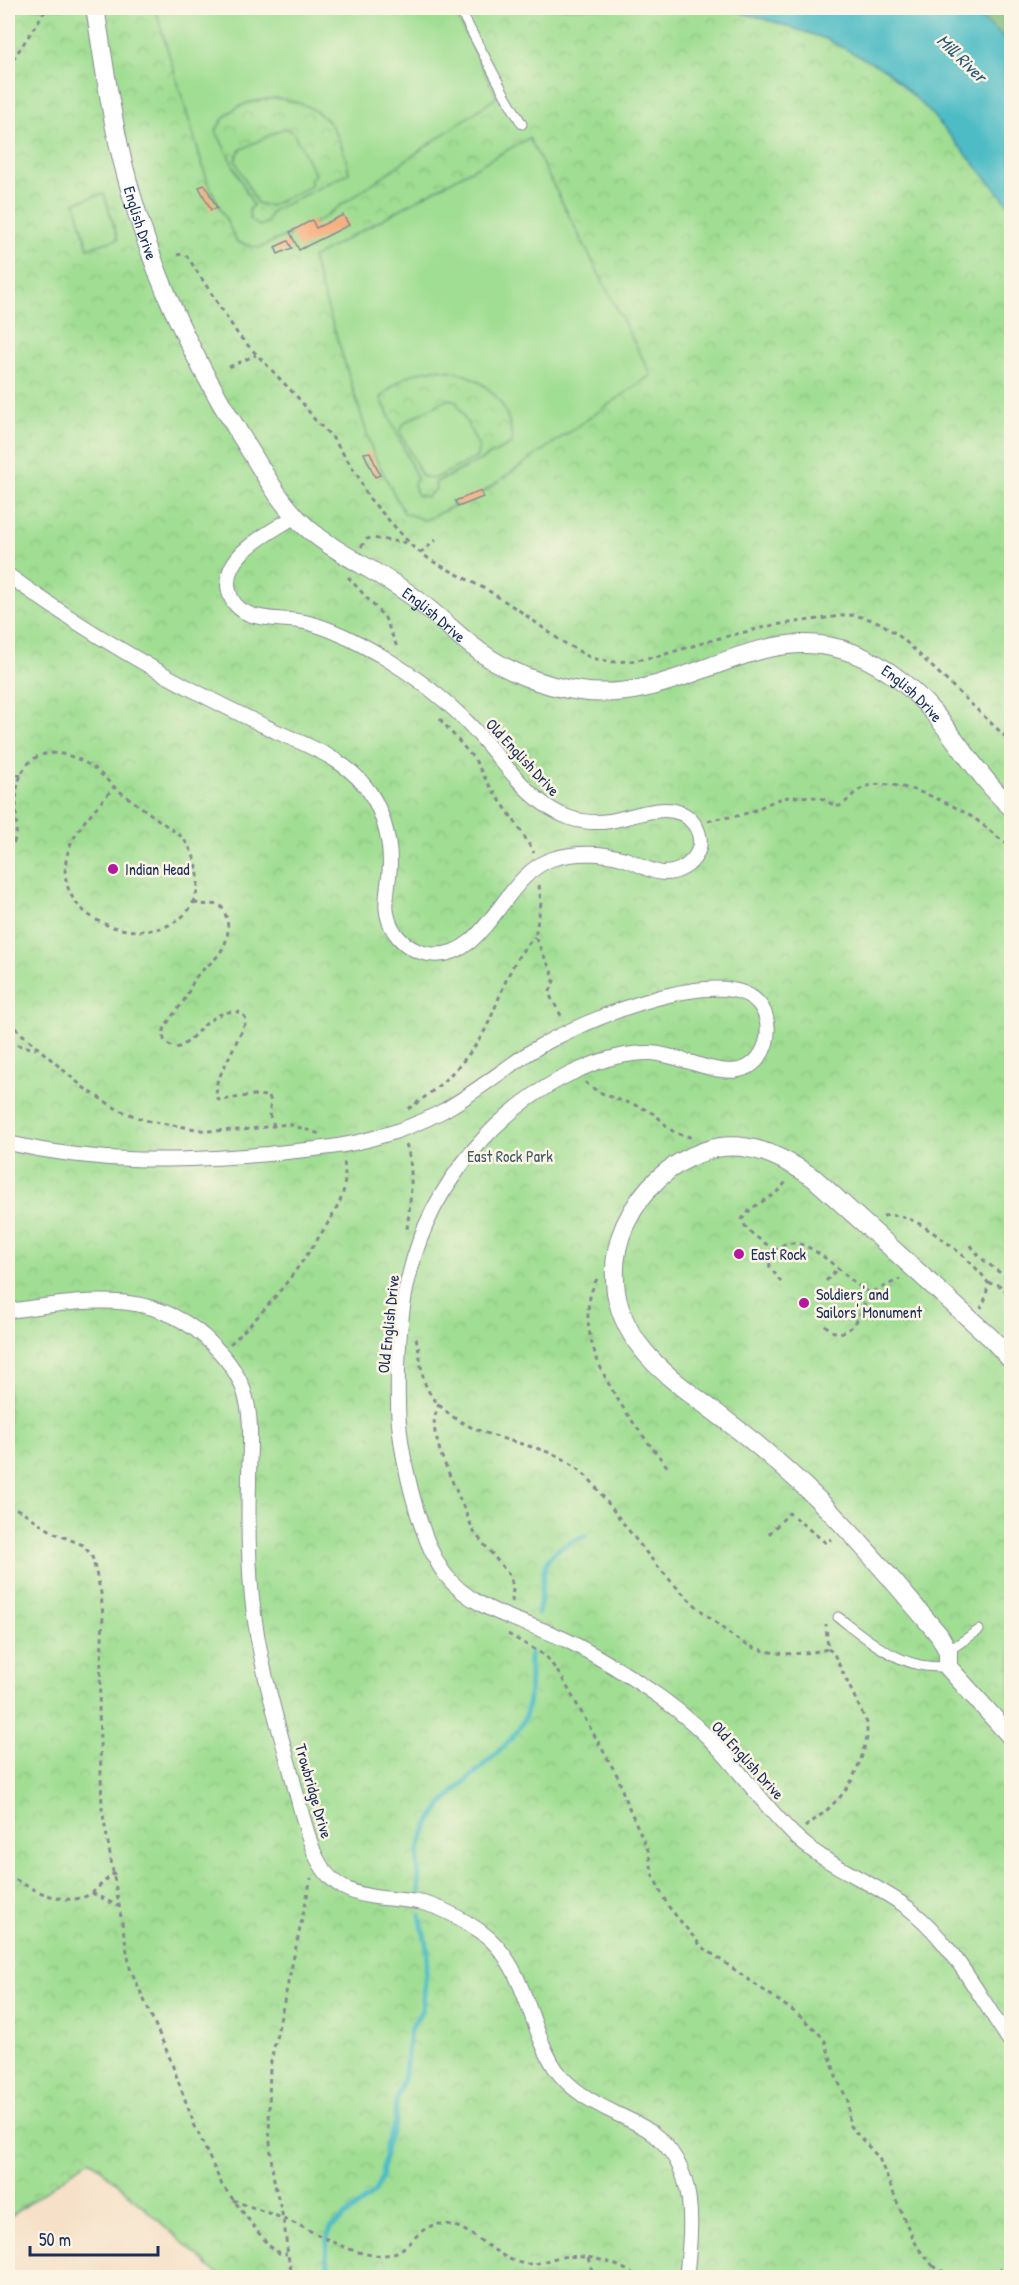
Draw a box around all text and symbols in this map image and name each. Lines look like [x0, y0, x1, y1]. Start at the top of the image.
water label: Mill River [932, 28, 994, 89]
street label: English Drive [119, 184, 163, 263]
street label: English Drive [398, 582, 471, 648]
street label: English Drive [877, 659, 948, 727]
street label: Old English Drive [481, 713, 565, 801]
place label: Indian Head [125, 858, 189, 880]
marker: Indian Head [106, 862, 120, 876]
park label: East Rock Park [467, 1145, 553, 1167]
place label: East Rock [751, 1243, 807, 1265]
marker: East Rock [732, 1247, 746, 1261]
street label: Old English Drive [372, 1273, 404, 1374]
place label: Soldiers' and Sailors' Monument [816, 1283, 923, 1323]
marker: Soldiers' and Sailors' Monument [797, 1296, 811, 1310]
street label: Old English Drive [707, 1716, 790, 1805]
street label: Trowbridge Drive [290, 1741, 338, 1841]
scale bar [30, 2219, 158, 2257]
text: 50 m [39, 2227, 71, 2252]

